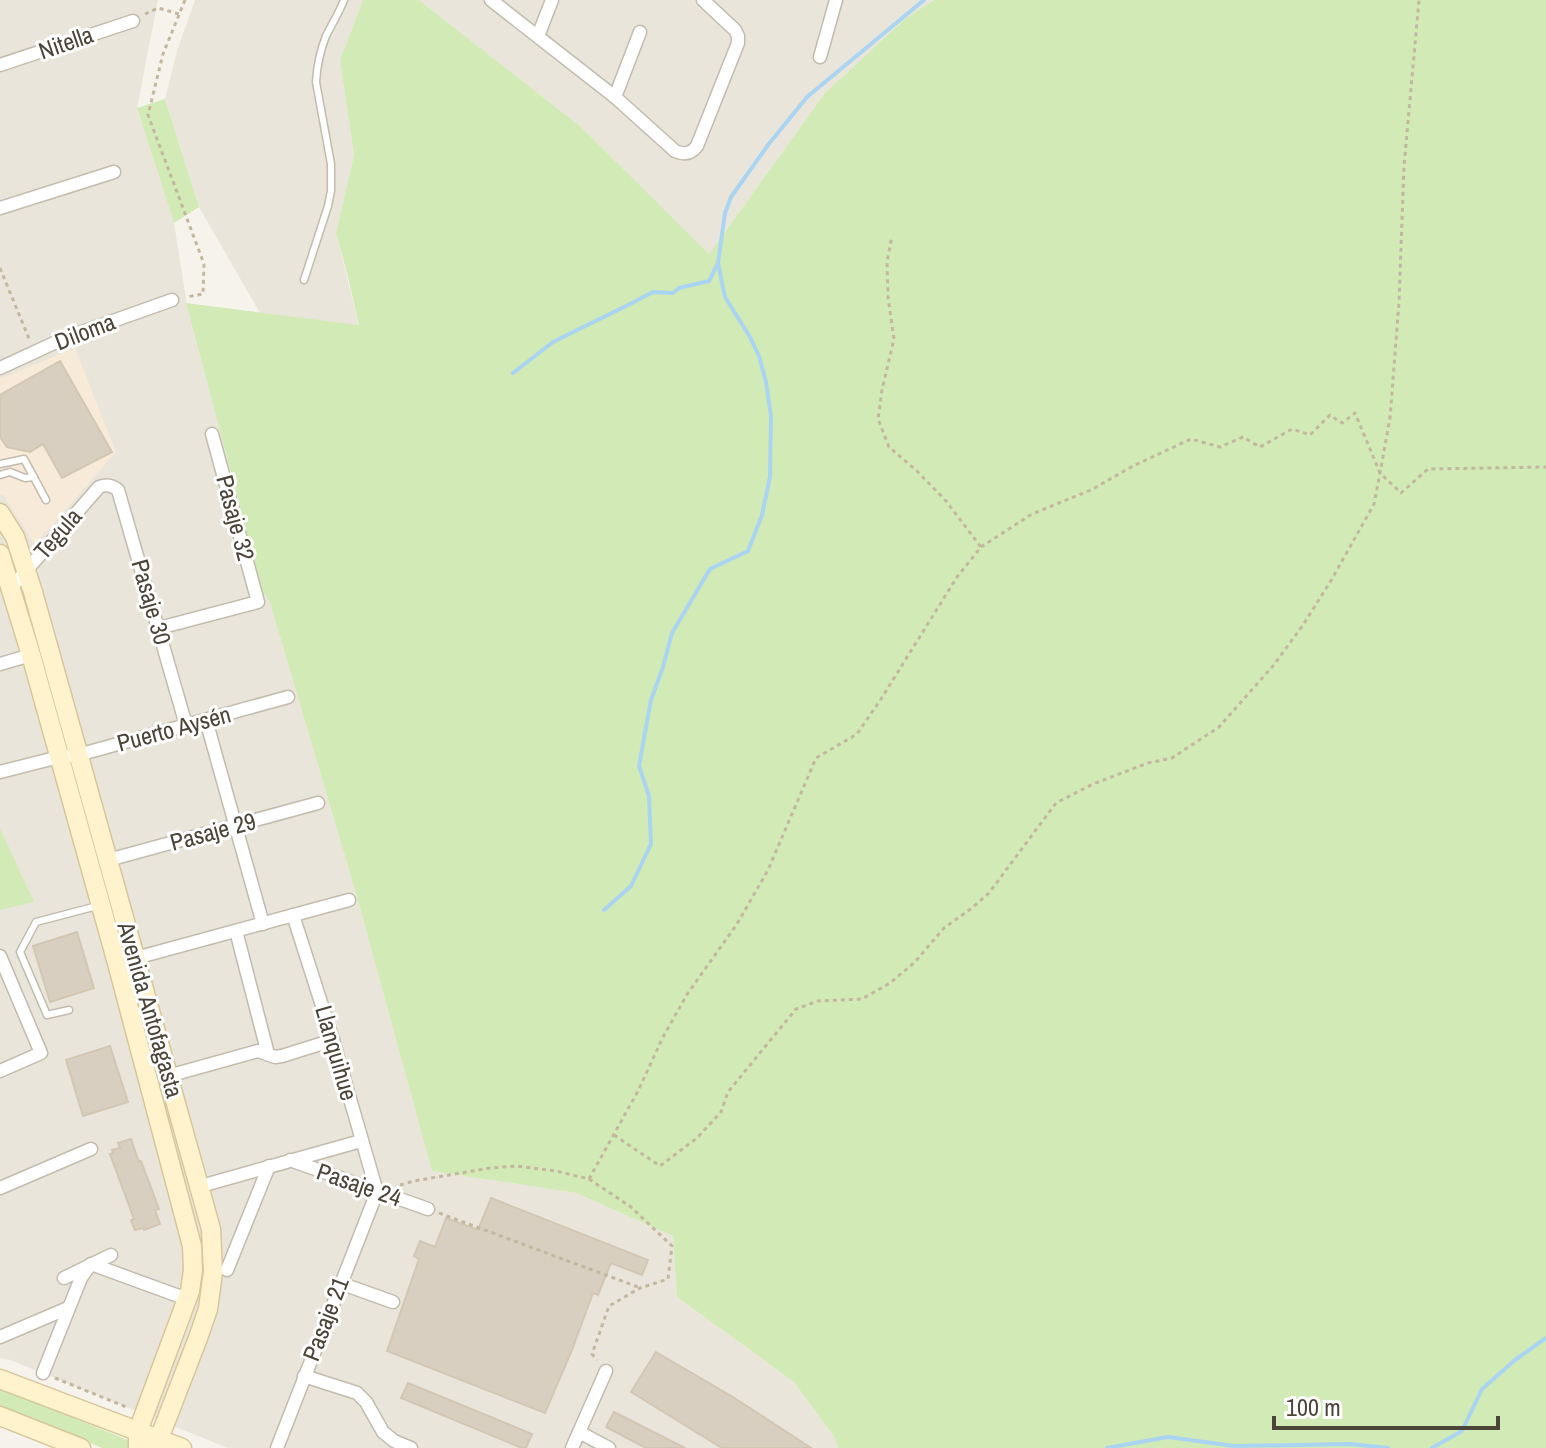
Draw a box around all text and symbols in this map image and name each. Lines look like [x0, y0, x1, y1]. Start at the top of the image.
street label: Nitella [34, 18, 97, 66]
street label: Diloma [50, 305, 120, 357]
street label: Pasaje 32 [209, 471, 263, 564]
street label: Tegula [26, 501, 88, 566]
street label: Pasaje 30 [125, 555, 179, 648]
street label: Puerto Aysén [113, 697, 234, 759]
street label: Pasaje 29 [166, 804, 259, 858]
street label: Avenida Antofagasta [110, 917, 191, 1101]
street label: Llanquihue [308, 1001, 366, 1104]
street label: Pasaje 24 [313, 1155, 406, 1213]
street label: Pasaje 21 [294, 1272, 356, 1365]
scale bar [1274, 1380, 1498, 1430]
text: 100 m [1286, 1391, 1341, 1423]

